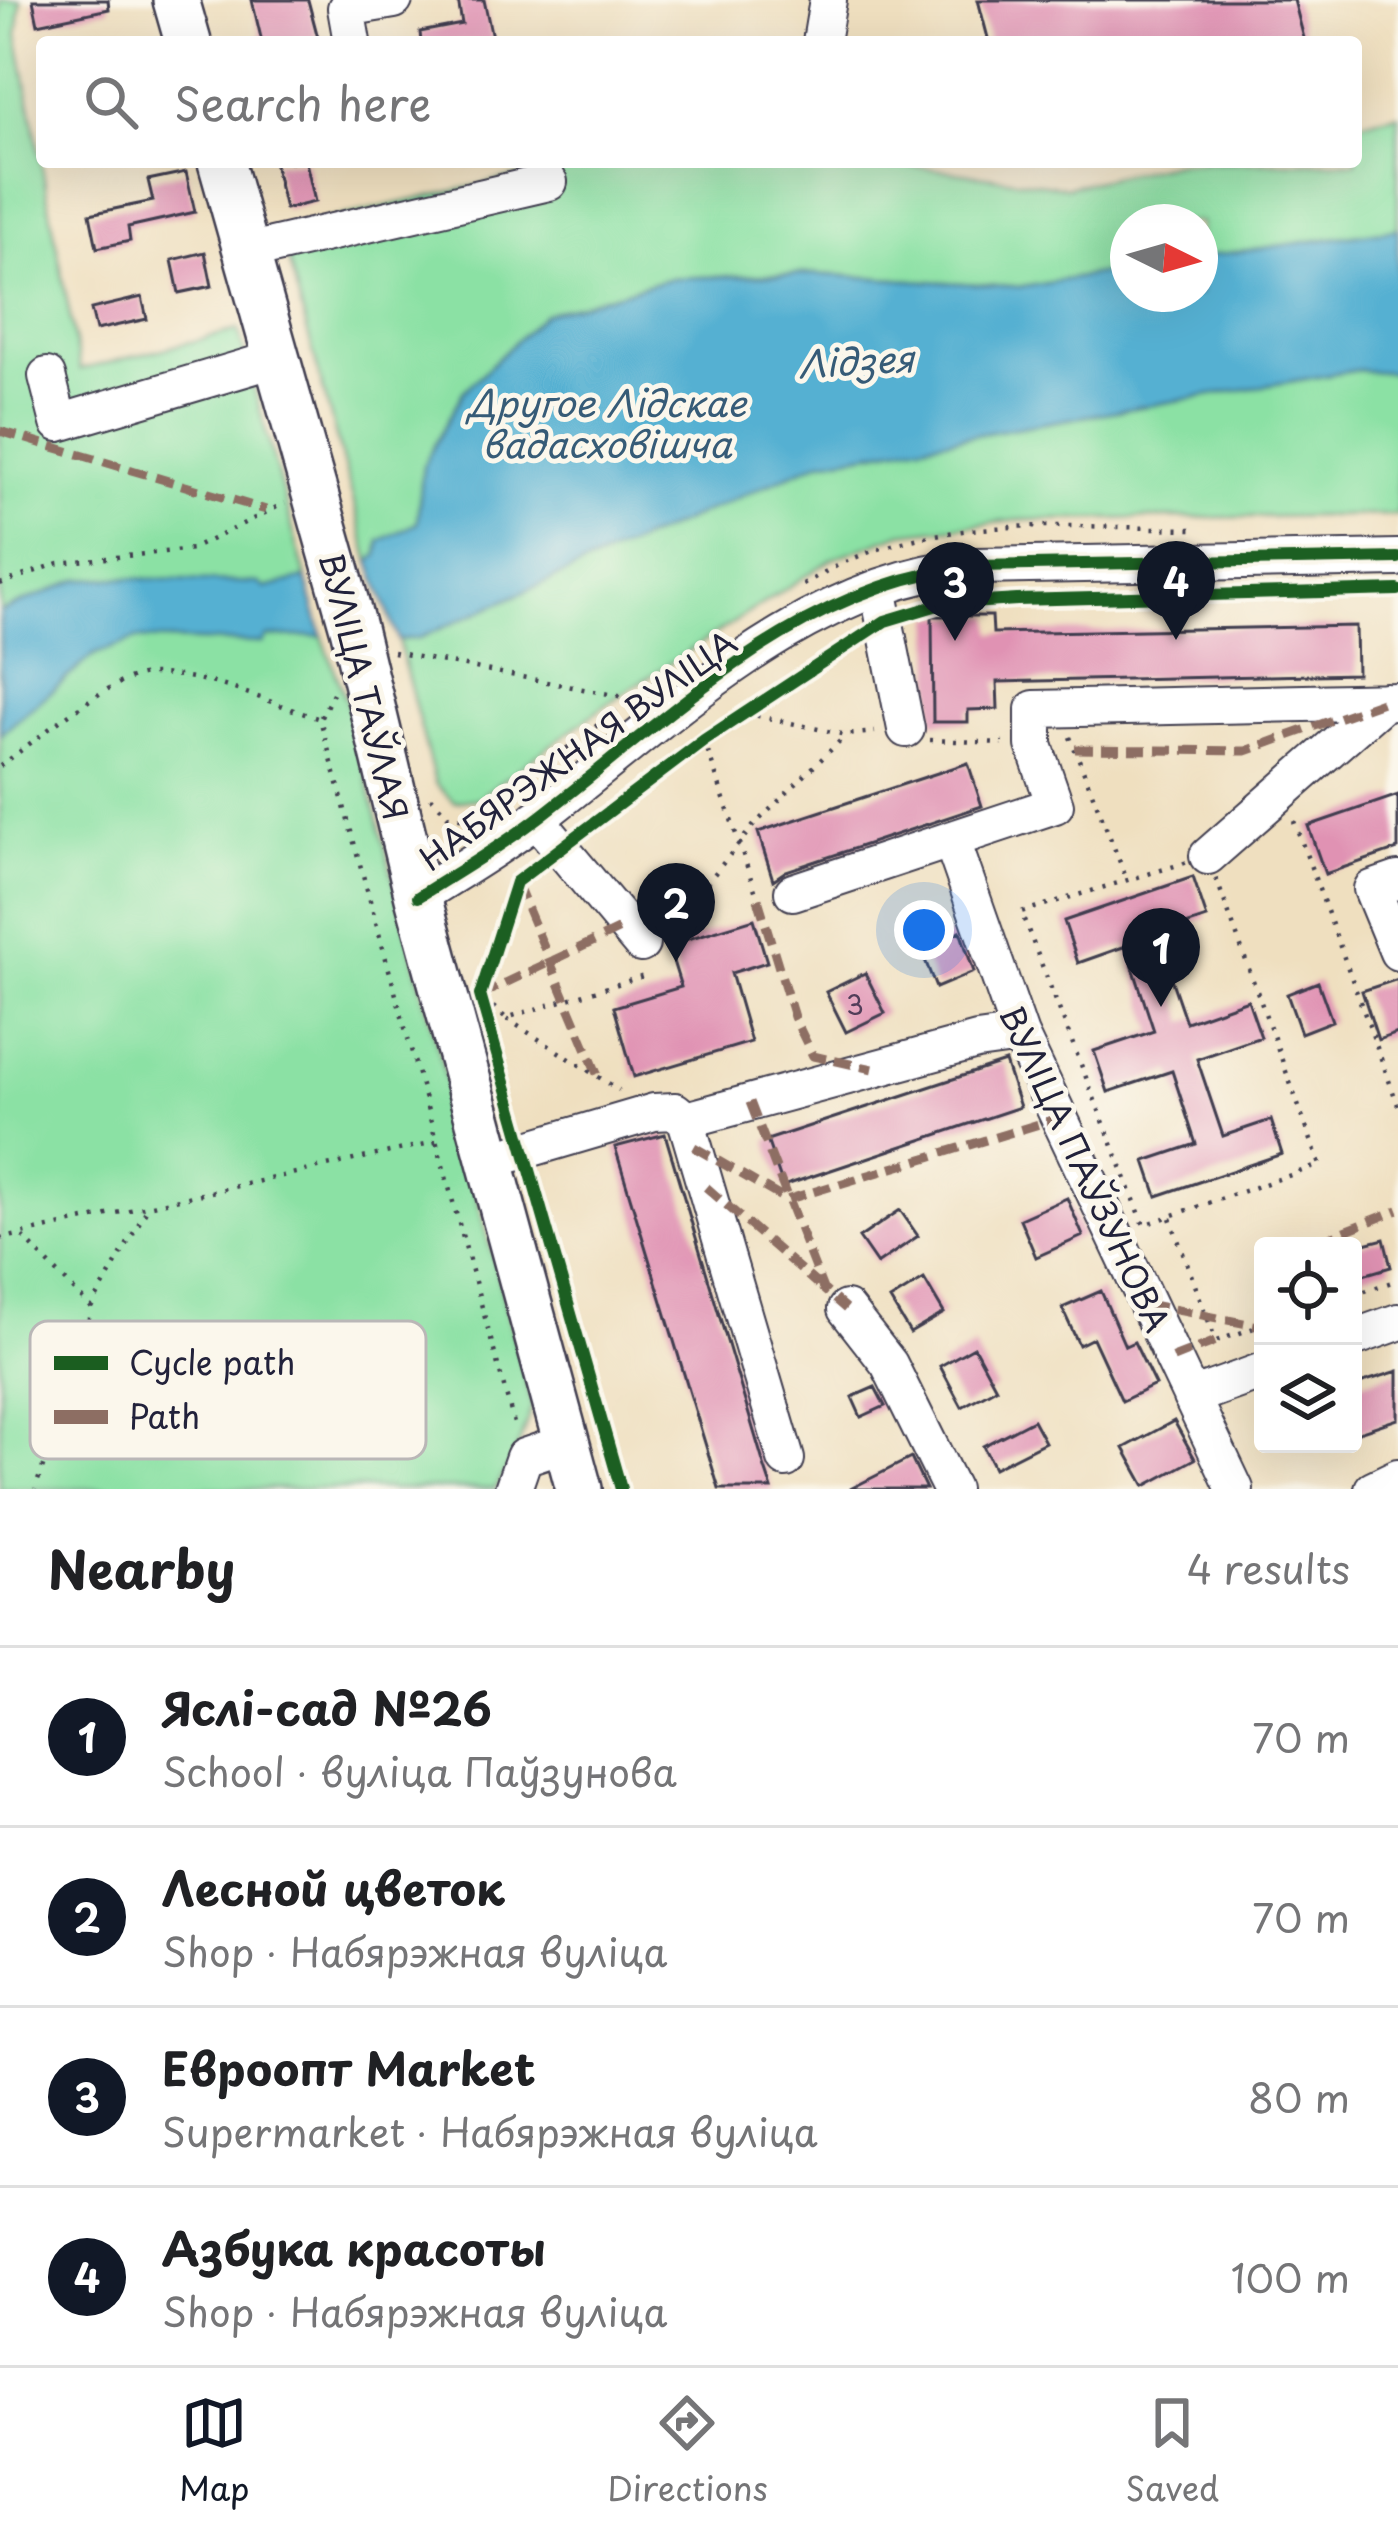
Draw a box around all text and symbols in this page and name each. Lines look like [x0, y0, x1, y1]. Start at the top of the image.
search box [36, 36, 1362, 168]
text: Search here [174, 68, 431, 136]
icon: search [78, 69, 144, 135]
north arrow [1110, 204, 1218, 312]
water label: Лідзея [797, 330, 918, 390]
water label: Другое Лідскае вадасховішча [465, 375, 748, 470]
pin: 4 [1137, 541, 1215, 640]
pin: 3 [916, 542, 994, 641]
street label: ВУЛІЦА ТАЎЛАЯ [308, 547, 422, 825]
street label: НАБЯРЭЖНАЯ ВУЛІЦА [408, 616, 746, 882]
pin: 2 [637, 863, 715, 962]
your location [894, 900, 954, 960]
pin: 1 [1122, 908, 1200, 1007]
house number: 3 [846, 983, 864, 1024]
street label: ВУЛІЦА ПАЎЗУНОВА [988, 997, 1184, 1339]
map controls [1254, 1237, 1362, 1453]
button: locate [1254, 1237, 1362, 1345]
legend [30, 1321, 426, 1459]
text: Cycle path [129, 1336, 295, 1386]
button: layers [1254, 1345, 1362, 1453]
text: Path [129, 1390, 200, 1440]
text: Nearby [48, 1529, 235, 1606]
text: 4 results [1187, 1538, 1350, 1597]
text: Яслі-сад №26 [162, 1673, 492, 1741]
text: 1 [78, 1707, 96, 1766]
text: 70 m [1252, 1707, 1350, 1766]
text: School · вуліца Паўзунова [162, 1741, 677, 1800]
text: Лесной цветок [162, 1853, 504, 1921]
text: 2 [73, 1887, 101, 1946]
text: 70 m [1252, 1887, 1350, 1946]
text: Shop · Набярэжная вуліца [162, 1921, 667, 1980]
text: Евроопт Market [162, 2033, 536, 2101]
text: 3 [74, 2067, 100, 2126]
text: 80 m [1248, 2067, 1350, 2126]
text: Supermarket · Набярэжная вуліца [162, 2101, 818, 2160]
text: Азбука красоты [162, 2213, 546, 2281]
text: 4 [74, 2247, 100, 2306]
text: 100 m [1231, 2247, 1350, 2306]
text: Shop · Набярэжная вуліца [162, 2281, 667, 2340]
tab: Map [179, 2390, 249, 2512]
tab: Directions [607, 2390, 768, 2512]
tab: Saved [1125, 2390, 1219, 2512]

